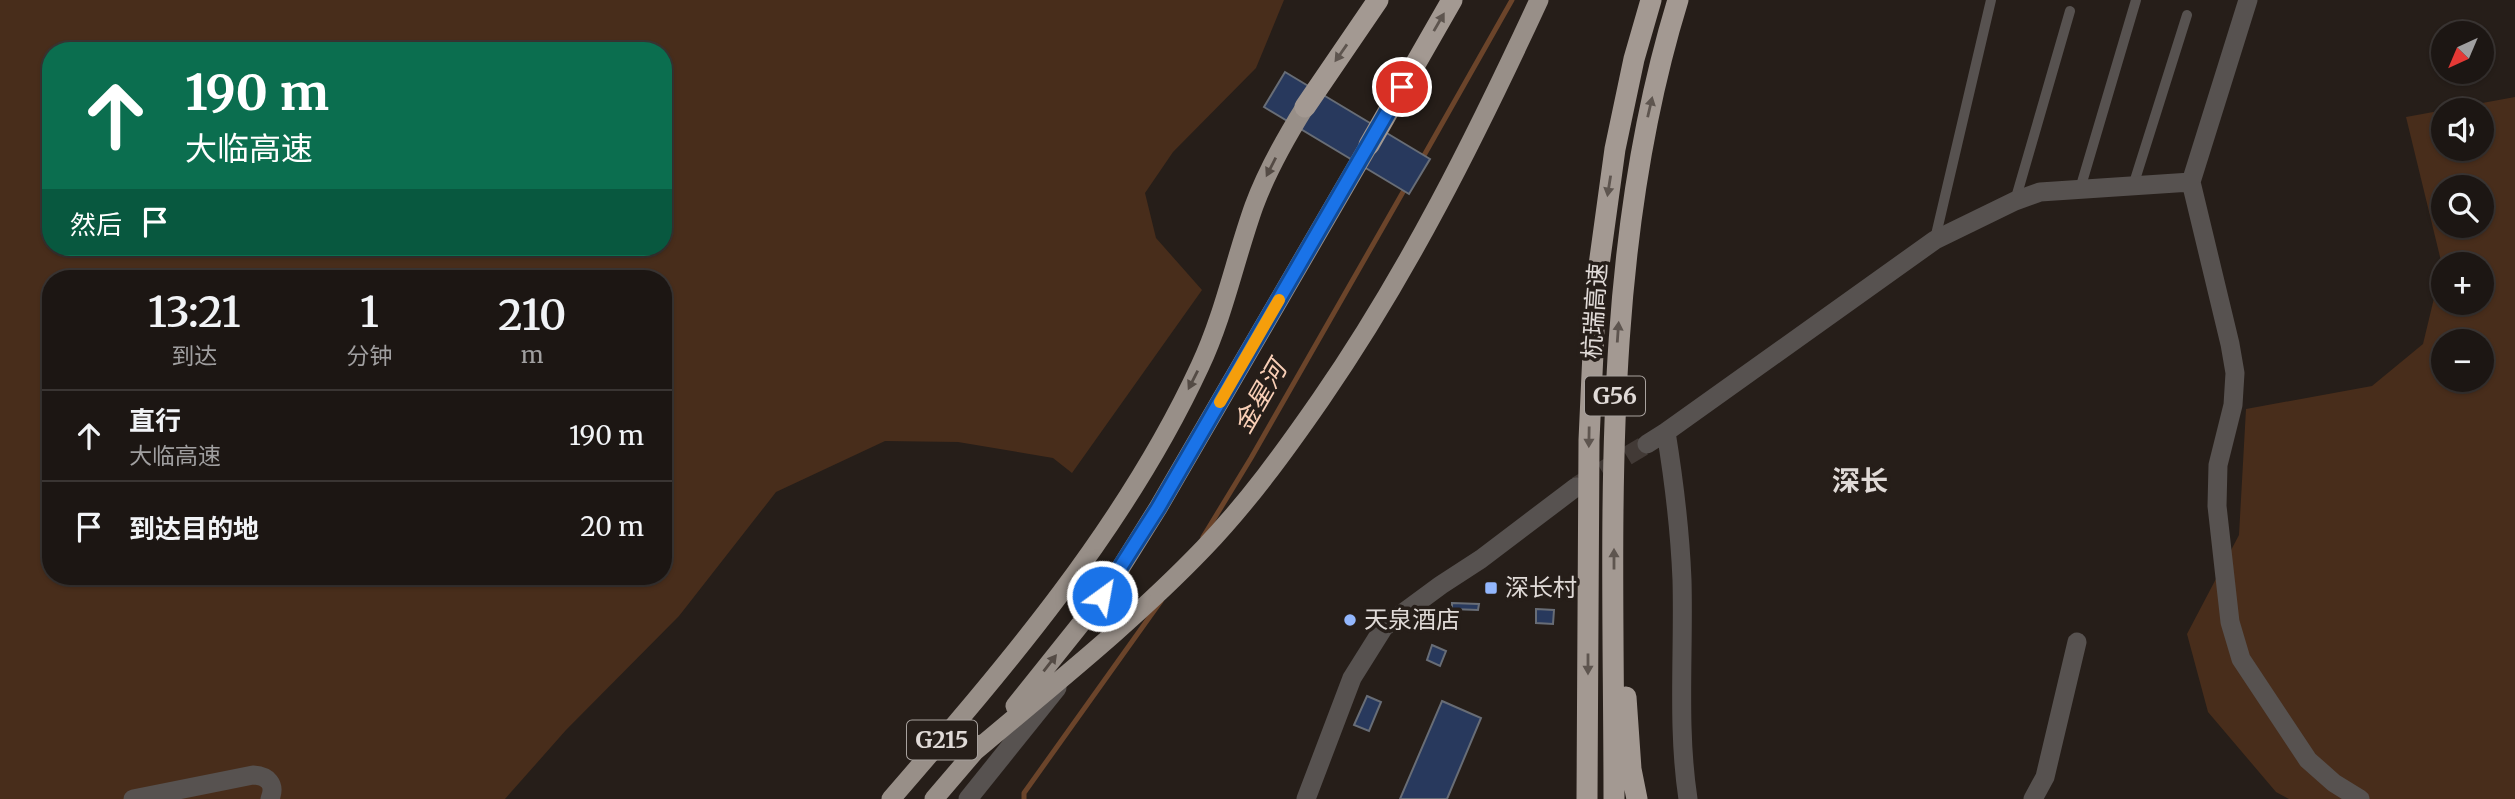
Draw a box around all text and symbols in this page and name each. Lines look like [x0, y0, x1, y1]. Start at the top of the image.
one-way arrow [1433, 12, 1445, 32]
north arrow [2431, 21, 2494, 84]
map controls [2431, 21, 2494, 392]
one-way arrow [1334, 44, 1348, 62]
pin [1372, 57, 1432, 117]
text: 190 m [185, 62, 329, 123]
icon: arrive [1383, 68, 1421, 106]
icon: ahead [70, 70, 161, 161]
one-way arrow [1644, 96, 1655, 118]
button: sound [2431, 98, 2494, 161]
text: 大临高速 [185, 129, 313, 169]
one-way arrow [1266, 157, 1277, 177]
one-way arrow [1603, 175, 1614, 197]
button: search [2431, 175, 2494, 238]
icon: arrive [136, 203, 174, 241]
text: 然后 [70, 208, 122, 241]
button: + [2431, 252, 2494, 315]
street label: 杭瑞高速 [1576, 262, 1613, 360]
text: 13:21 [148, 286, 241, 338]
text: 1 [360, 286, 379, 338]
text: 210 [498, 289, 566, 341]
one-way arrow [1613, 321, 1624, 343]
button: − [2431, 329, 2494, 392]
text: m [521, 340, 544, 369]
text: 到达 [171, 341, 217, 370]
text: 分钟 [346, 341, 392, 370]
water label: 金星河 [1226, 350, 1296, 439]
one-way arrow [1187, 370, 1199, 390]
road number: G56 [1585, 376, 1645, 416]
text: 直行 [129, 404, 181, 437]
icon: ahead [70, 417, 108, 455]
text: 190 m [569, 419, 644, 452]
one-way arrow [1583, 426, 1595, 448]
text: 大临高速 [129, 441, 221, 470]
district label: 深长 [1832, 463, 1888, 499]
icon: arrive [70, 508, 108, 546]
text: 20 m [580, 510, 644, 543]
text: 到达目的地 [129, 512, 259, 545]
one-way arrow [1608, 548, 1620, 570]
position arrow [1065, 559, 1139, 633]
place label: 深长村 [1505, 572, 1577, 603]
marker: 深长村 [1483, 580, 1499, 596]
place label: 天泉酒店 [1364, 604, 1460, 635]
marker: 天泉酒店 [1342, 612, 1358, 628]
one-way arrow [1043, 654, 1057, 672]
one-way arrow [1582, 654, 1594, 676]
road number: G215 [907, 720, 977, 760]

